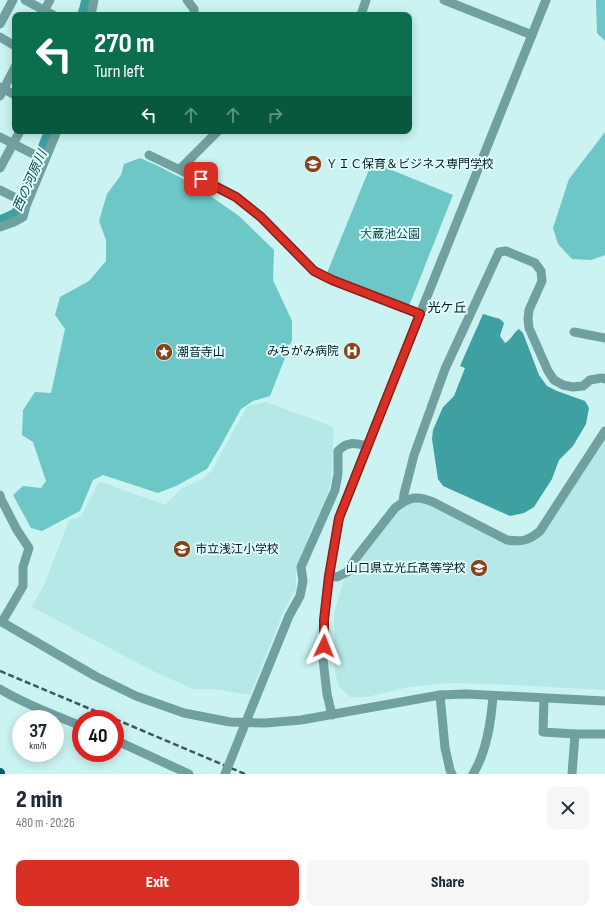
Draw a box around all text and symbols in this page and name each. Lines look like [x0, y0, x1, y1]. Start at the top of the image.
text: 270 m [94, 27, 155, 60]
icon: left [28, 28, 80, 80]
text: Turn left [94, 61, 145, 82]
icon: left [138, 104, 160, 126]
icon: ahead [180, 104, 202, 126]
icon: ahead [222, 104, 244, 126]
icon: right [264, 104, 286, 126]
water label: 西の河原川 [9, 146, 51, 214]
school or university icon: ＹＩＣ保育＆ビジネス専門学校 [303, 154, 323, 174]
place label: ＹＩＣ保育＆ビジネス専門学校 [326, 157, 494, 172]
pin [184, 162, 218, 196]
icon: arrive [190, 168, 212, 190]
park label: 大蔵池公園 [360, 227, 420, 242]
district label: 光ケ丘 [427, 300, 467, 316]
hospital icon: みちがみ病院 [342, 341, 362, 361]
place icon: 潮音寺山 [154, 342, 174, 362]
place label: みちがみ病院 [267, 344, 339, 359]
place label: 潮音寺山 [177, 345, 225, 360]
school or university icon: 市立浅江小学校 [172, 539, 192, 559]
place label: 市立浅江小学校 [195, 542, 279, 557]
school or university icon: 山口県立光丘高等学校 [469, 558, 489, 578]
place label: 山口県立光丘高等学校 [346, 561, 466, 576]
position arrow [303, 625, 345, 667]
speed limit sign: 40 [72, 710, 124, 762]
text: 37 [29, 719, 47, 743]
text: km/h [29, 740, 47, 752]
text: 2 min [16, 785, 63, 814]
button: close [547, 787, 589, 829]
text: 480 m · 20:26 [16, 815, 75, 831]
button: Exit [16, 860, 299, 906]
button: Share [307, 860, 589, 906]

